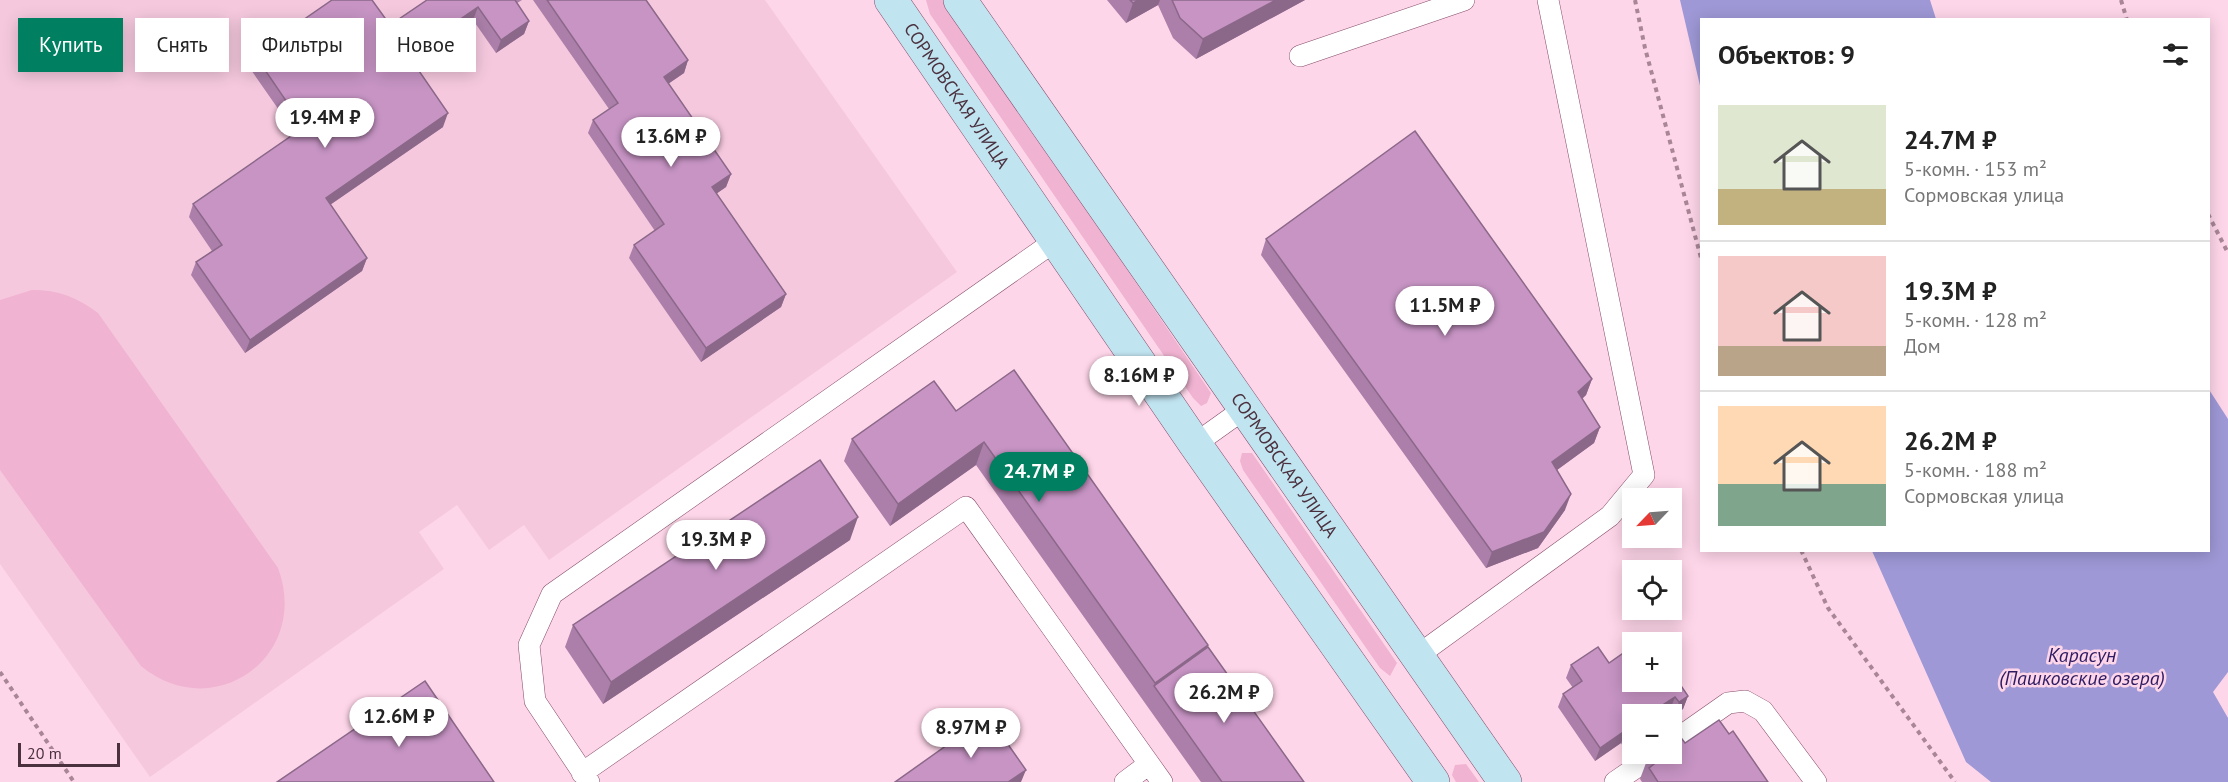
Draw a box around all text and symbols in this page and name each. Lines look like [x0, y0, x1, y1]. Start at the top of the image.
chip: Купить [18, 18, 123, 72]
chip: Снять [135, 18, 229, 72]
chip: Фильтры [241, 18, 364, 72]
chip: Новое [376, 18, 476, 72]
street label: СОРМОВСКАЯ УЛИЦА [899, 18, 1015, 173]
text: Объектов: 9 [1718, 38, 1855, 71]
icon: filters [2159, 38, 2192, 71]
pin: 19.4M ₽ [270, 98, 380, 149]
text: 19.4M ₽ [289, 104, 361, 130]
pin: 13.6M ₽ [616, 117, 726, 168]
text: 13.6M ₽ [635, 123, 707, 149]
text: 24.7M ₽ [1904, 123, 1997, 156]
icon: home [1766, 129, 1838, 201]
text: 5-комн. · 153 m² [1904, 156, 2047, 182]
text: Сормовская улица [1904, 182, 2064, 208]
text: 19.3M ₽ [1904, 274, 1997, 307]
icon: home [1766, 280, 1838, 352]
pin: 11.5M ₽ [1390, 286, 1500, 337]
text: 11.5M ₽ [1409, 292, 1481, 318]
text: 5-комн. · 128 m² [1904, 307, 2047, 333]
text: Дом [1904, 333, 1941, 359]
pin: 8.16M ₽ [1084, 356, 1194, 407]
text: 8.16M ₽ [1103, 362, 1175, 388]
street label: СОРМОВСКАЯ УЛИЦА [1226, 388, 1343, 542]
text: 26.2M ₽ [1904, 424, 1997, 457]
icon: home [1766, 430, 1838, 502]
pin: 24.7M ₽ [984, 452, 1094, 503]
text: 5-комн. · 188 m² [1904, 457, 2047, 483]
text: 24.7M ₽ [1003, 458, 1075, 484]
text: Сормовская улица [1904, 483, 2064, 509]
north arrow [1622, 488, 1682, 548]
map controls [1622, 488, 1682, 764]
pin: 19.3M ₽ [661, 520, 771, 571]
text: 19.3M ₽ [680, 526, 752, 552]
button: locate [1622, 560, 1682, 620]
button: + [1622, 632, 1682, 692]
water label: Карасун (Пашковские озера) [1999, 642, 2165, 691]
pin: 26.2M ₽ [1169, 673, 1279, 724]
text: 26.2M ₽ [1188, 679, 1260, 705]
pin: 12.6M ₽ [344, 697, 454, 748]
text: 12.6M ₽ [363, 703, 435, 729]
button: − [1622, 704, 1682, 764]
pin: 8.97M ₽ [916, 708, 1026, 759]
text: 8.97M ₽ [935, 714, 1007, 740]
scale bar [18, 740, 120, 768]
text: 20 m [27, 743, 62, 763]

